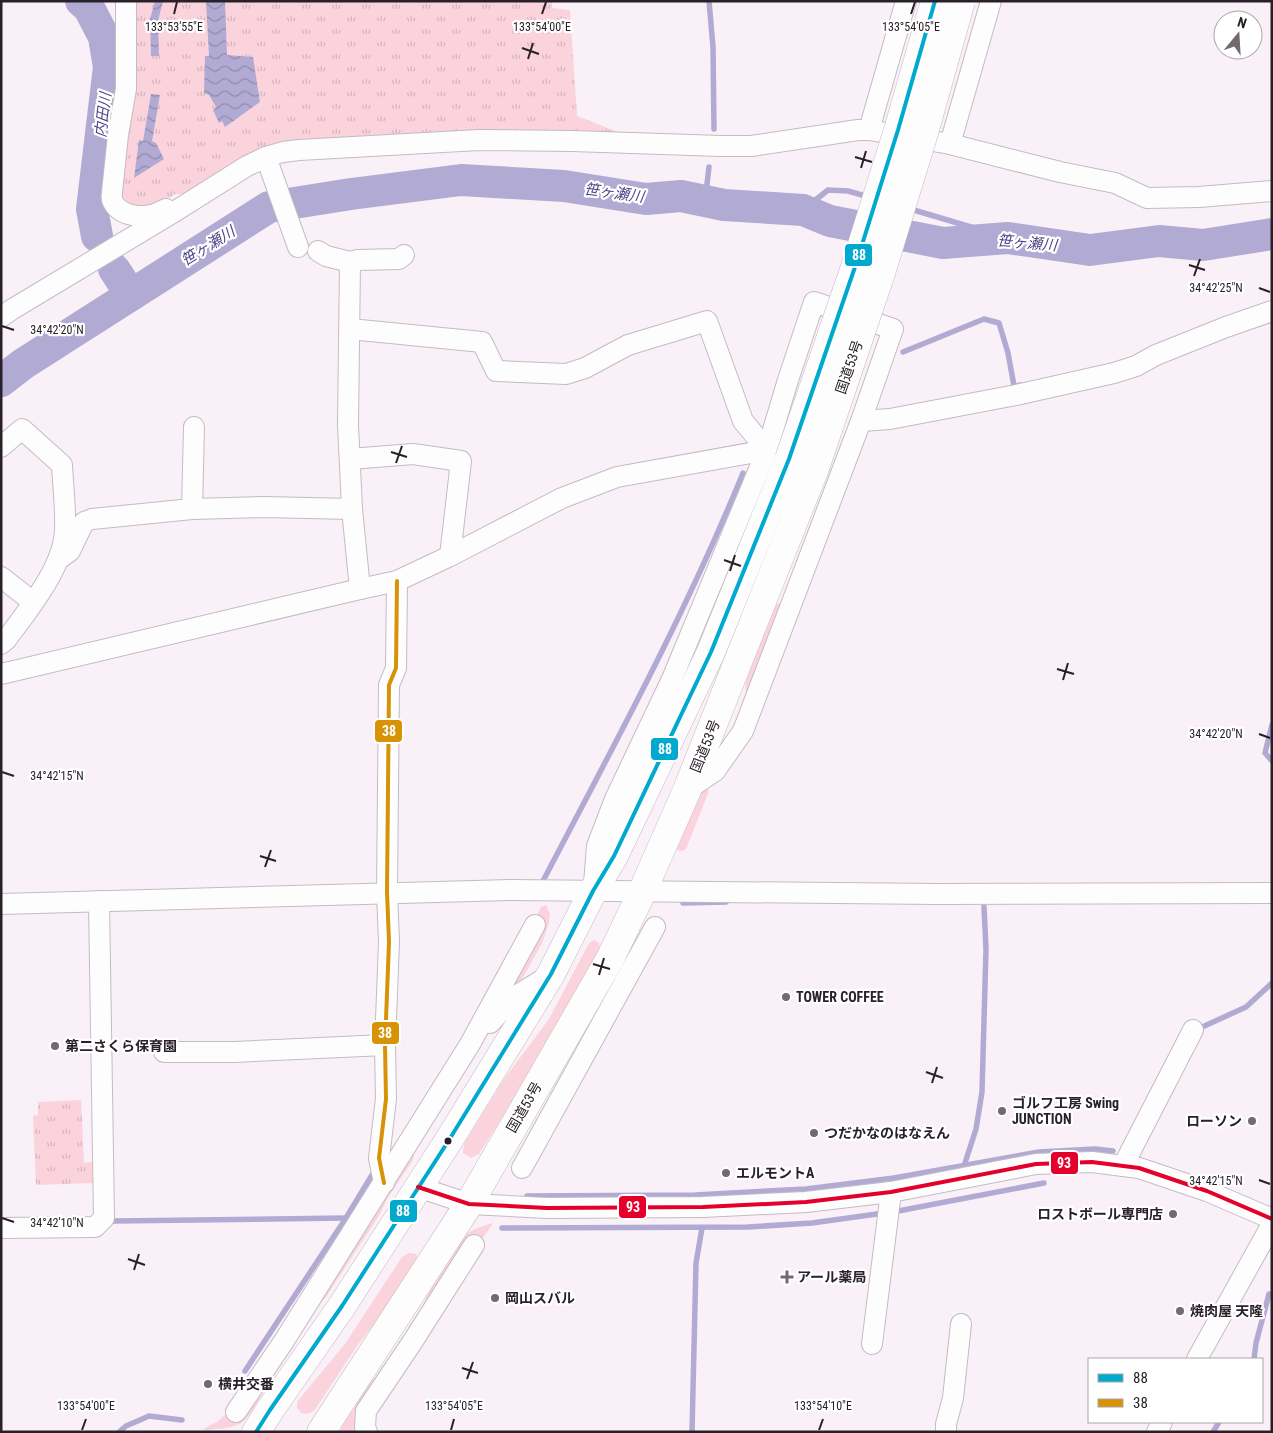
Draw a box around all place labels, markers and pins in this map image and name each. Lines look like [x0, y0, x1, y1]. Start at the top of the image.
place label: TOWER COFFEE [796, 989, 884, 1005]
marker: TOWER COFFEE [780, 991, 792, 1003]
place label: 第二さくら保育園 [65, 1038, 177, 1054]
marker: 第二さくら保育園 [49, 1040, 61, 1052]
place label: ゴルフ工房 Swing JUNCTION [1012, 1095, 1119, 1127]
marker: ゴルフ工房 Swing JUNCTION [996, 1105, 1008, 1117]
place label: ローソン [1186, 1113, 1242, 1129]
marker: ローソン [1246, 1115, 1258, 1127]
place label: つだかなのはなえん [824, 1125, 950, 1141]
marker: つだかなのはなえん [808, 1127, 820, 1139]
unlabelled marker [443, 1136, 453, 1146]
place label: エルモントA [736, 1165, 815, 1181]
marker: エルモントA [720, 1167, 732, 1179]
place label: ロストボール専門店 [1037, 1206, 1163, 1222]
marker: ロストボール専門店 [1167, 1208, 1179, 1220]
place label: アール薬局 [797, 1269, 866, 1285]
marker: アール薬局 [781, 1271, 793, 1283]
place label: 岡山スバル [505, 1290, 575, 1306]
marker: 岡山スバル [489, 1292, 501, 1304]
place label: 焼肉屋 天隆 [1190, 1303, 1263, 1319]
marker: 焼肉屋 天隆 [1174, 1305, 1186, 1317]
place label: 横井交番 [218, 1376, 274, 1392]
marker: 横井交番 [202, 1378, 214, 1390]

